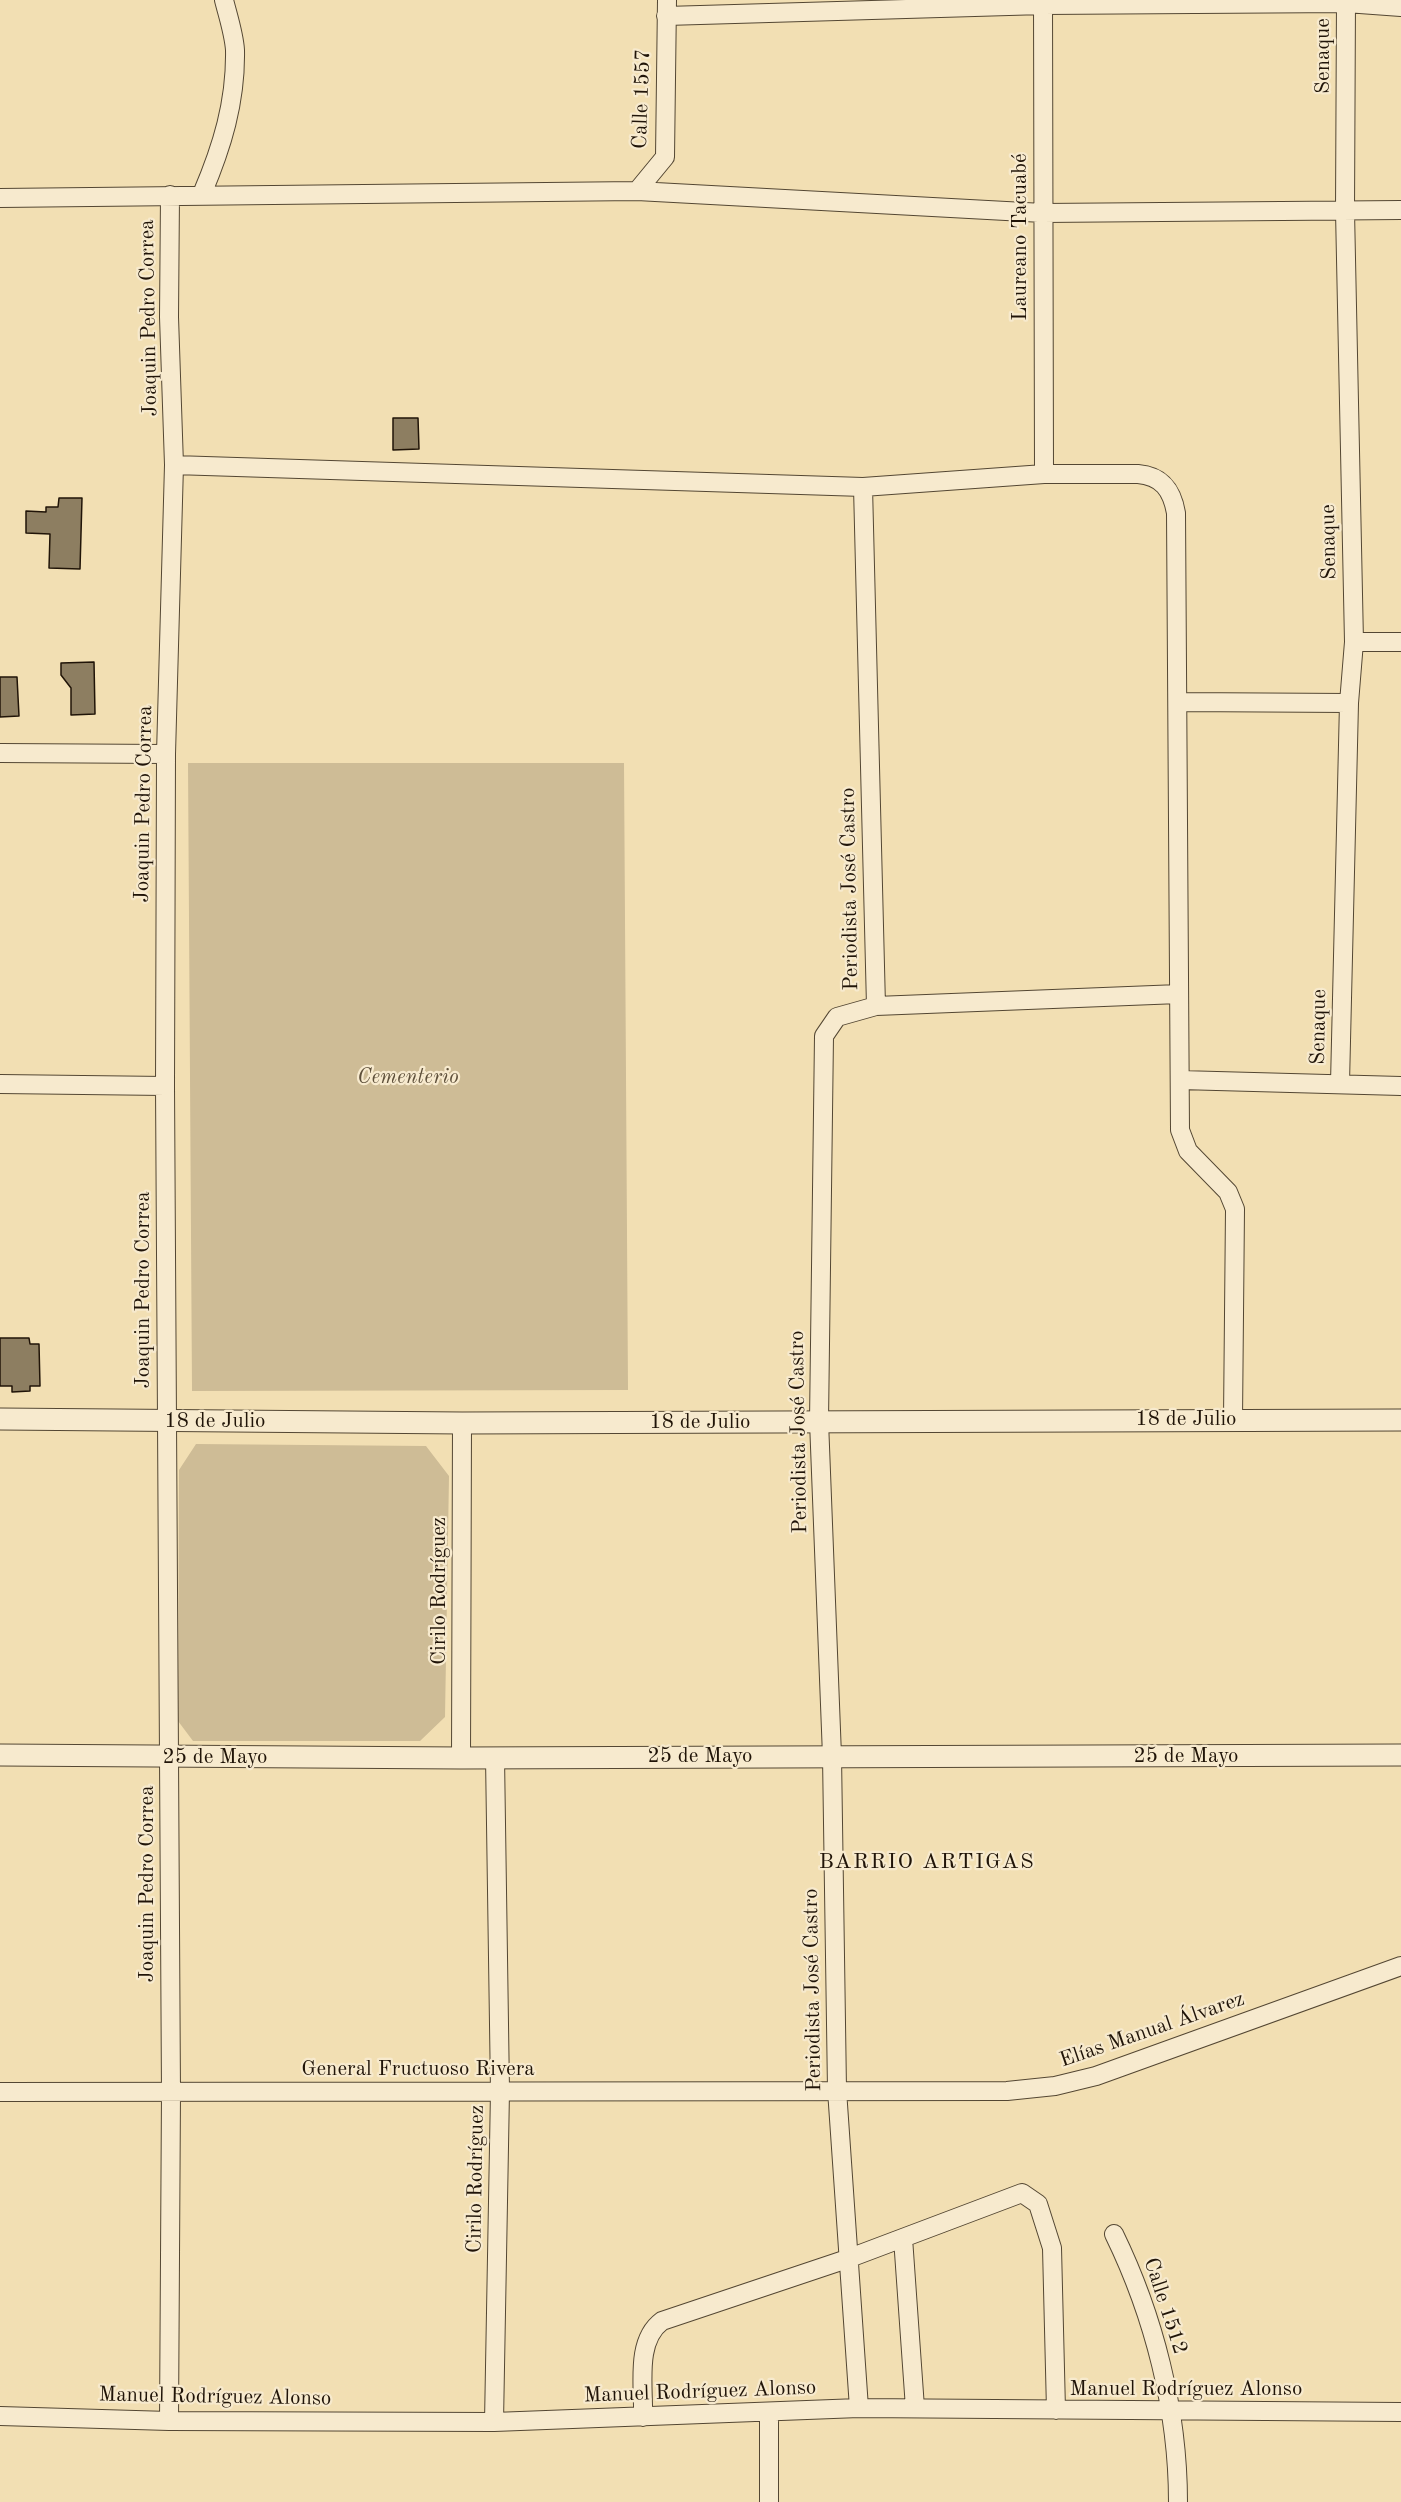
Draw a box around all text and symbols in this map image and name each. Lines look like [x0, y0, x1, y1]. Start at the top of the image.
street label: Senaque [1310, 18, 1336, 94]
street label: Calle 1557 [628, 49, 656, 149]
street label: Laureano Tacuabé [1007, 153, 1033, 321]
street label: Joaquin Pedro Correa [135, 219, 163, 417]
street label: Senaque [1316, 504, 1342, 580]
street label: Joaquin Pedro Correa [130, 705, 158, 903]
street label: Periodista José Castro [836, 787, 864, 991]
street label: Senaque [1306, 989, 1332, 1065]
park label: Cementerio [357, 1064, 459, 1090]
street label: Joaquin Pedro Correa [130, 1191, 156, 1389]
street label: Periodista José Castro [785, 1330, 813, 1534]
street label: 18 de Julio [1135, 1406, 1237, 1432]
street label: 18 de Julio [164, 1408, 266, 1434]
street label: 18 de Julio [649, 1409, 751, 1435]
street label: Cirilo Rodríguez [426, 1517, 452, 1665]
street label: 25 de Mayo [648, 1743, 752, 1769]
street label: 25 de Mayo [1134, 1743, 1238, 1769]
street label: 25 de Mayo [163, 1744, 267, 1770]
street label: Joaquin Pedro Correa [134, 1785, 160, 1983]
district label: BARRIO ARTIGAS [819, 1849, 1035, 1875]
street label: Periodista José Castro [799, 1888, 827, 2092]
street label: Elías Manual Álvarez [1056, 1987, 1248, 2073]
street label: General Fructuoso Rivera [301, 2056, 535, 2082]
street label: Cirilo Rodríguez [462, 2105, 490, 2253]
street label: Calle 1512 [1138, 2255, 1192, 2357]
street label: Manuel Rodríguez Alonso [583, 2375, 817, 2409]
street label: Manuel Rodríguez Alonso [1070, 2376, 1302, 2402]
street label: Manuel Rodríguez Alonso [98, 2382, 332, 2412]

